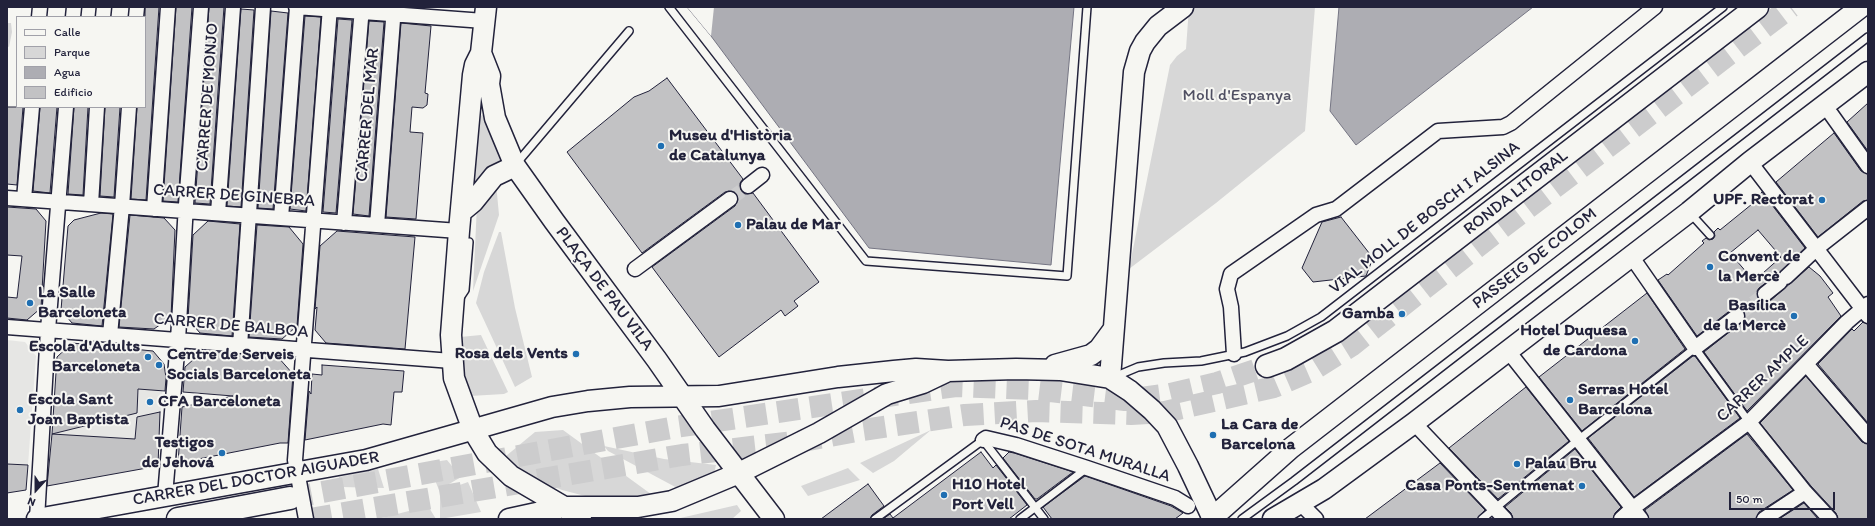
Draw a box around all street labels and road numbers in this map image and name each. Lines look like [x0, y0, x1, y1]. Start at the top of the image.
street label: CARRER DE MONJO [193, 22, 223, 172]
street label: CARRER DEL MAR [352, 47, 384, 183]
street label: VIAL MOLL DE BOSCH I ALSINA [1326, 137, 1524, 299]
street label: RONDA LITORAL [1460, 146, 1572, 240]
street label: CARRER DE GINEBRA [152, 180, 316, 212]
street label: PASSEIG DE COLOM [1469, 204, 1601, 314]
street label: PLAÇA DE PAU VILA [551, 223, 657, 355]
street label: CARRER DE BALBOA [153, 309, 309, 343]
street label: CARRER AMPLE [1713, 331, 1813, 427]
street label: PAS DE SOTA MURALLA [997, 413, 1173, 487]
street label: CARRER DEL DOCTOR AIGUADER [131, 447, 381, 511]

